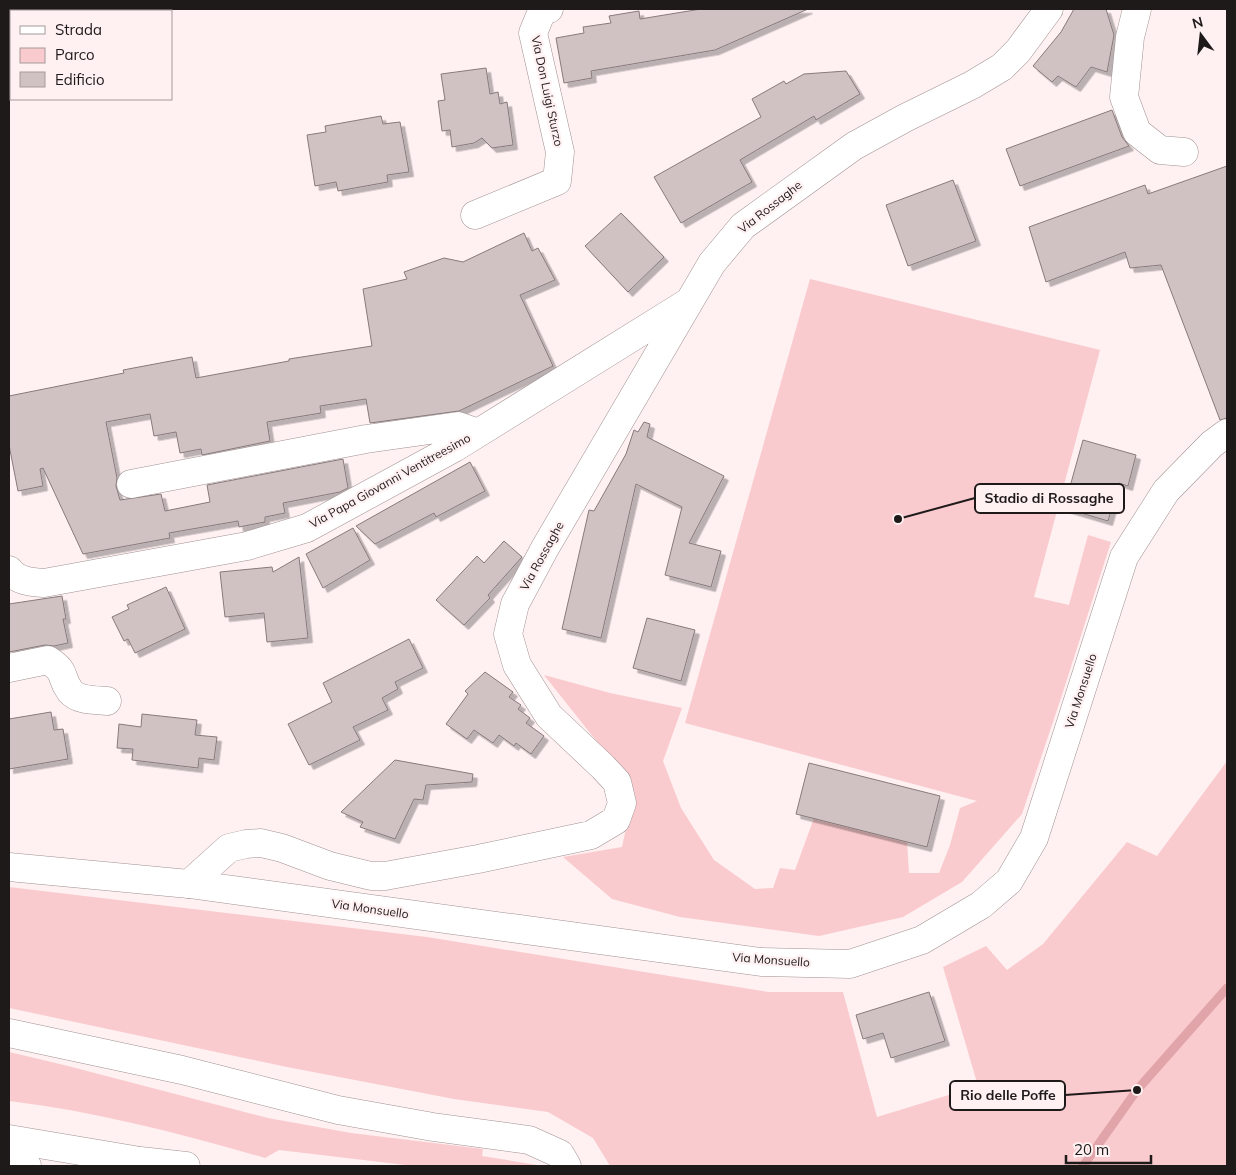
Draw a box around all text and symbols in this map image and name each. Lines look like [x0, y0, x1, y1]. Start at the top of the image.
legend [10, 10, 172, 100]
north arrow [1176, 10, 1226, 60]
text: N [1190, 12, 1205, 33]
text: Strada [55, 20, 102, 39]
street label: Via Don Luigi Sturzo [528, 34, 567, 148]
text: Parco [55, 45, 95, 64]
text: Edificio [55, 70, 105, 89]
street label: Via Rossaghe [735, 177, 804, 236]
street label: Via Papa Giovanni Ventitreesimo [307, 430, 473, 531]
callout: Stadio di Rossaghe [975, 484, 1124, 513]
text: Stadio di Rossaghe [984, 489, 1114, 507]
street label: Via Rossaghe [516, 519, 567, 593]
street label: Via Monsuello [1061, 651, 1100, 730]
street label: Via Monsuello [331, 896, 410, 921]
street label: Via Monsuello [732, 949, 810, 970]
callout: Rio delle Poffe [950, 1081, 1065, 1110]
text: Rio delle Poffe [960, 1086, 1056, 1104]
scale bar [1066, 1132, 1151, 1164]
text: 20 m [1074, 1140, 1109, 1159]

